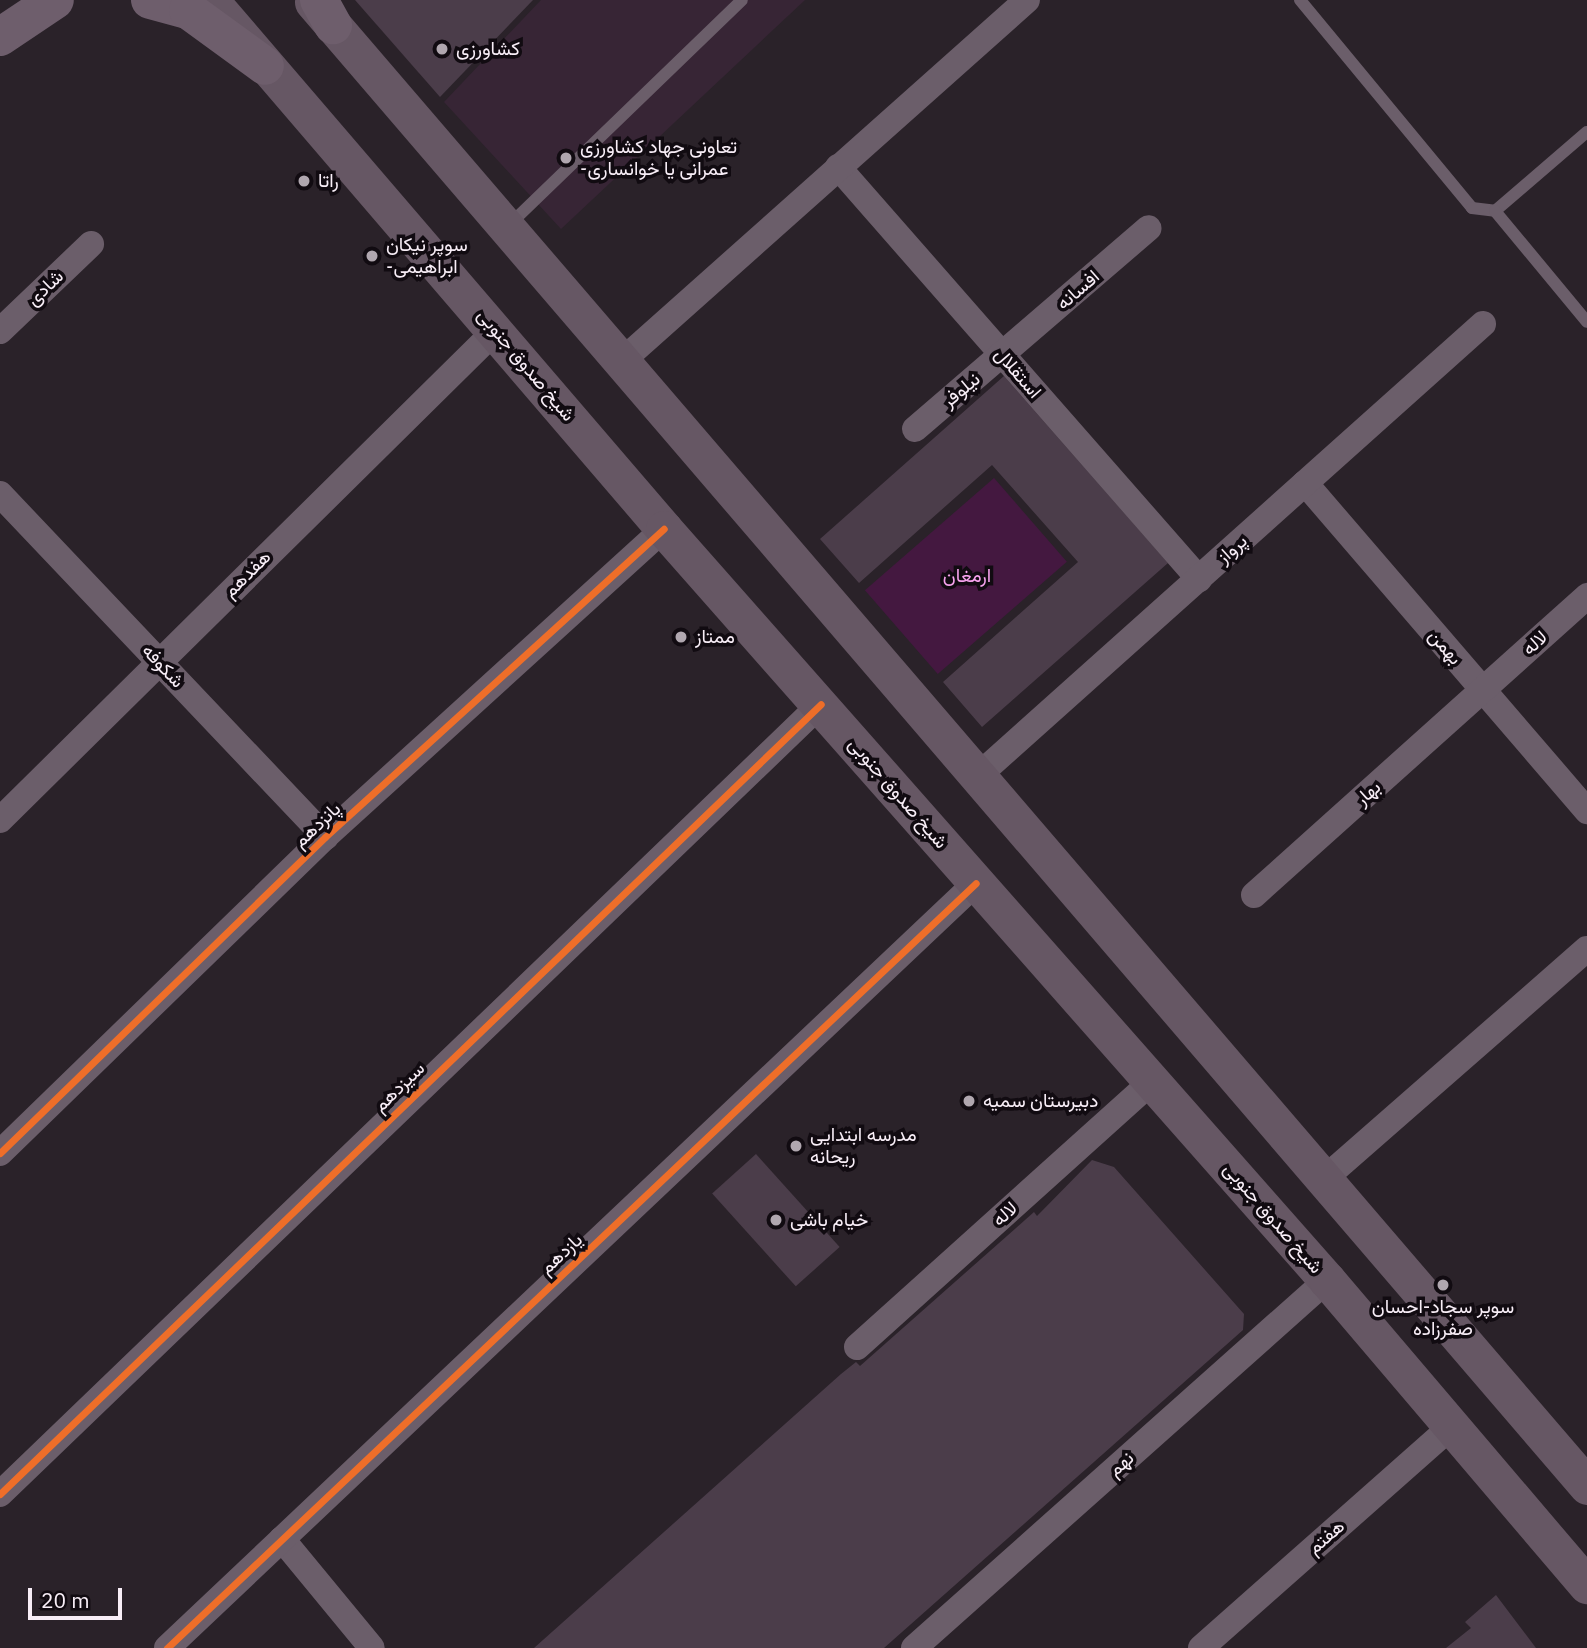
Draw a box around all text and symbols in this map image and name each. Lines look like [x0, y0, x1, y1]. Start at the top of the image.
place label: کشاورزی [456, 38, 520, 60]
marker: کشاورزی [434, 41, 450, 57]
place label: تعاونی جهاد کشاورزی -عمرانی یا خوانساری [580, 136, 737, 180]
marker: تعاونی جهاد کشاورزی -عمرانی یا خوانساری [558, 150, 574, 166]
place label: راتا [318, 170, 339, 192]
marker: راتا [296, 173, 312, 189]
place label: سوپر نیکان -ابراهیمی [386, 234, 468, 278]
marker: سوپر نیکان -ابراهیمی [364, 248, 380, 264]
street label: شادی [22, 265, 68, 311]
street label: افسانه [1052, 265, 1104, 315]
street label: شیخ صدوق جنوبی [472, 304, 580, 426]
street label: استقلال [990, 343, 1046, 403]
street label: نیلوفر [937, 368, 985, 412]
street label: پرواز [1212, 529, 1252, 569]
street label: هفدهم [218, 545, 276, 603]
park label: ارمغان [943, 565, 991, 587]
street label: بهمن [1423, 625, 1467, 669]
place label: ممتاز [695, 626, 735, 648]
street label: لاله [1518, 626, 1552, 660]
marker: ممتاز [673, 629, 689, 645]
street label: شکوفه [137, 639, 189, 693]
street label: شیخ صدوق جنوبی [844, 733, 952, 853]
street label: بهار [1351, 776, 1385, 810]
street label: پانزدهم [289, 797, 345, 853]
street label: سیزدهم [369, 1057, 429, 1117]
place label: دبیرستان سمیه [983, 1090, 1098, 1112]
marker: دبیرستان سمیه [961, 1093, 977, 1109]
place label: مدرسه ابتدایی ریحانه [810, 1124, 917, 1168]
marker: مدرسه ابتدایی ریحانه [788, 1138, 804, 1154]
street label: شیخ صدوق جنوبی [1219, 1158, 1327, 1278]
street label: لاله [988, 1197, 1022, 1231]
place label: خیام باشی [790, 1209, 868, 1231]
marker: خیام باشی [768, 1212, 784, 1228]
street label: یازدهم [535, 1229, 587, 1279]
marker: سوپر سجاد-احسان صفرزاده [1435, 1277, 1451, 1293]
place label: سوپر سجاد-احسان صفرزاده [1372, 1296, 1514, 1340]
street label: نهم [1103, 1447, 1139, 1481]
street label: هفتم [1303, 1515, 1349, 1559]
scale bar [32, 1574, 126, 1618]
text: 20 m [41, 1586, 90, 1614]

